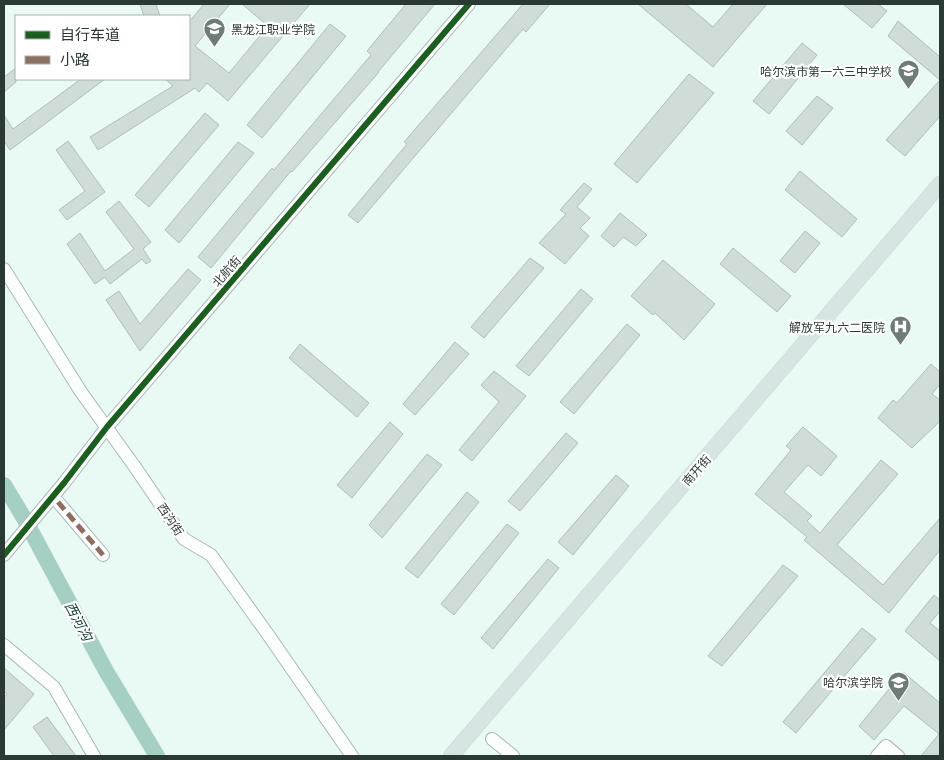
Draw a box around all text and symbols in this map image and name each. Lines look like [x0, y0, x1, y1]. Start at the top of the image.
legend [15, 15, 190, 80]
school or university icon: 黑龙江职业学院 [203, 17, 227, 48]
place label: 黑龙江职业学院 [231, 22, 315, 36]
text: 自行车道 [60, 25, 120, 43]
text: 小路 [60, 50, 90, 68]
school or university icon: 哈尔滨市第一六三中学校 [896, 59, 920, 90]
place label: 哈尔滨市第一六三中学校 [760, 64, 892, 78]
street label: 北航街 [209, 253, 243, 289]
hospital icon: 解放军九六二医院 [889, 315, 913, 346]
place label: 解放军九六二医院 [789, 320, 885, 334]
street label: 南开街 [679, 452, 713, 488]
street label: 西沟街 [155, 500, 187, 538]
water label: 西河沟 [62, 598, 97, 645]
school or university icon: 哈尔滨学院 [887, 670, 911, 701]
place label: 哈尔滨学院 [823, 675, 883, 689]

